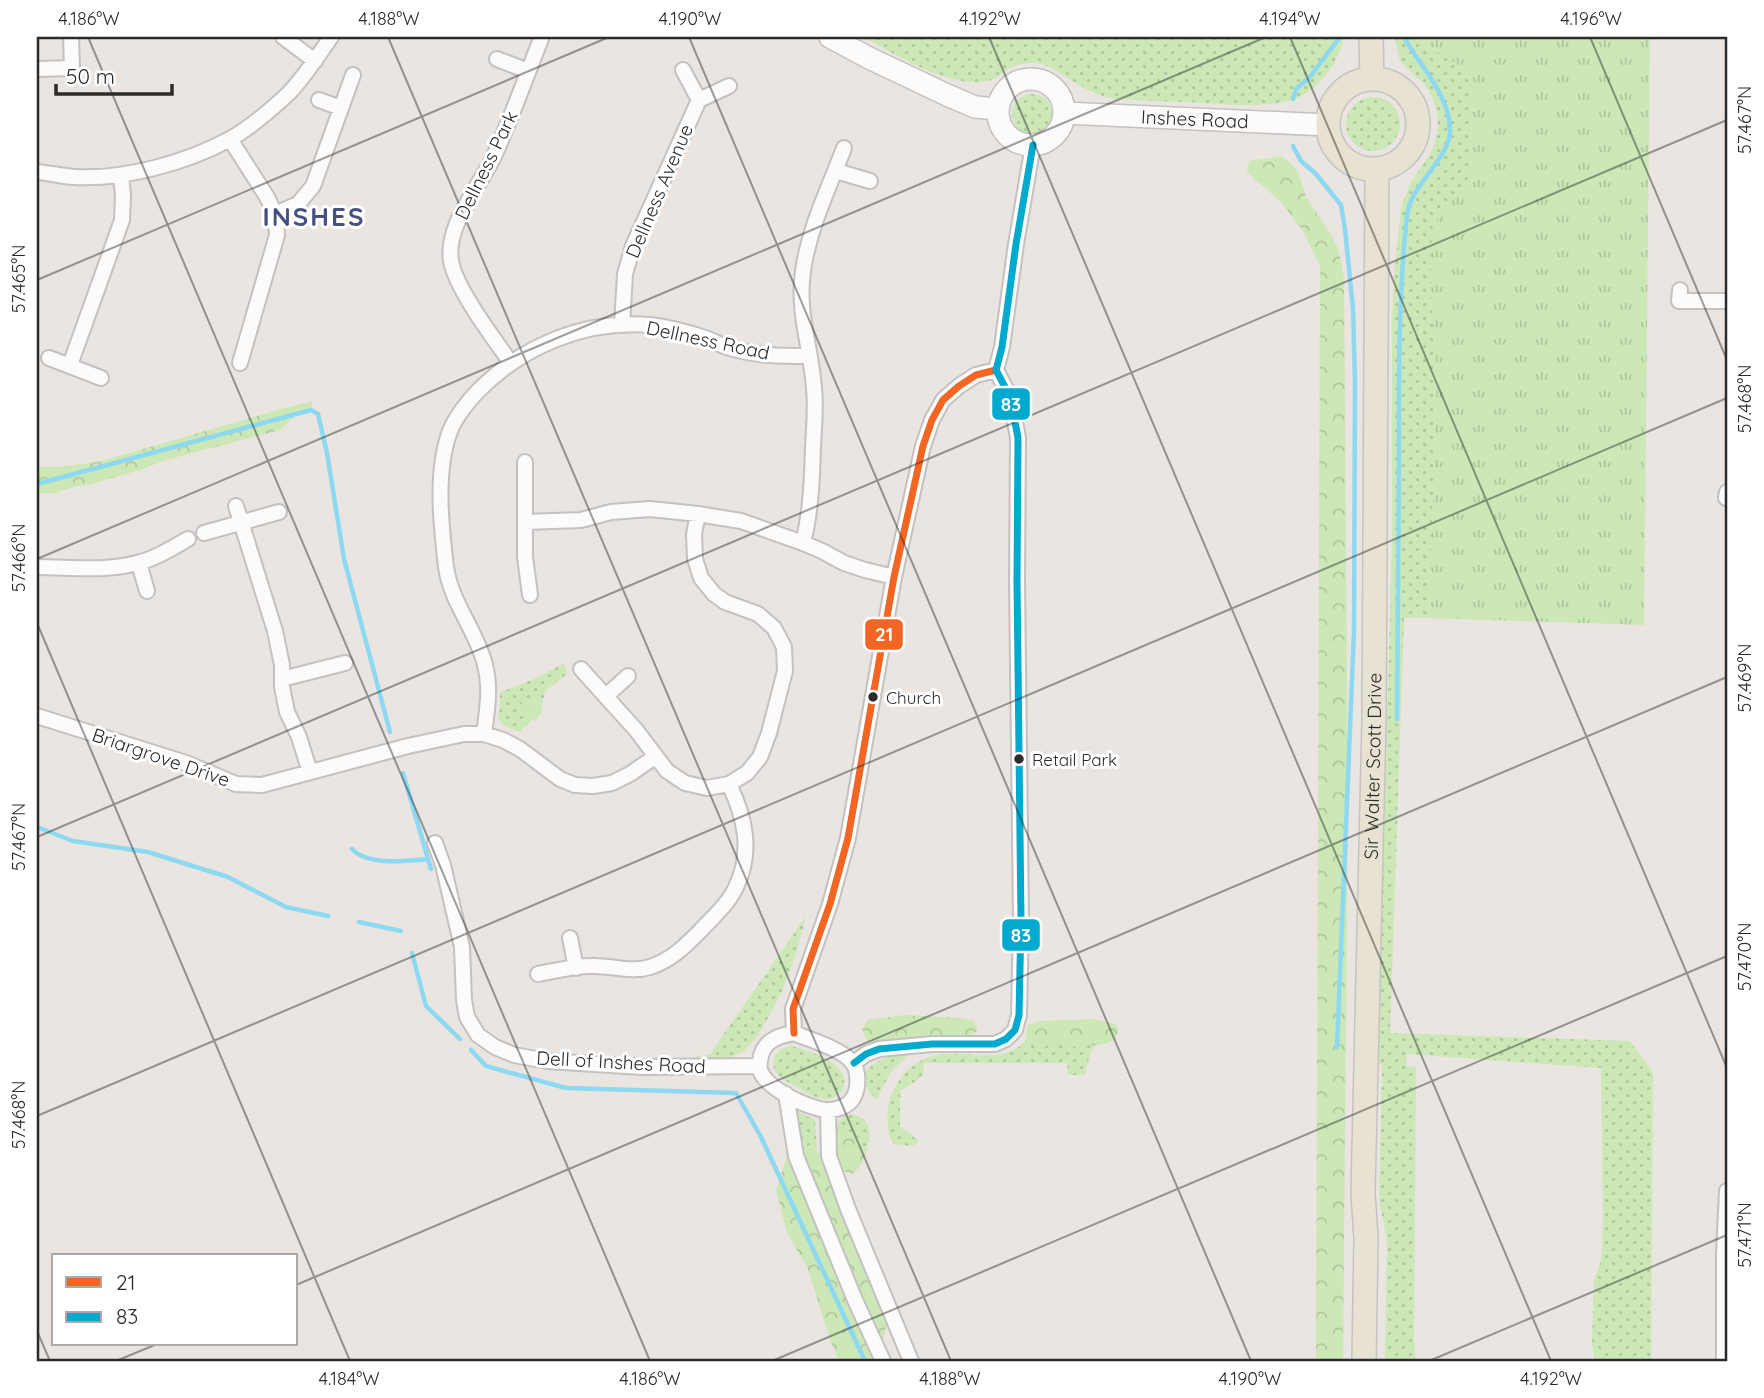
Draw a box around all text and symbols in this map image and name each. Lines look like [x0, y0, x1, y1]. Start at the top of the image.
text: 4.186°W [58, 7, 120, 30]
text: 4.188°W [358, 7, 420, 30]
text: 4.190°W [659, 7, 721, 30]
text: 4.192°W [959, 7, 1021, 30]
text: 4.194°W [1259, 7, 1321, 30]
text: 4.196°W [1560, 7, 1622, 30]
scale bar [56, 52, 172, 96]
text: 50 m [66, 63, 115, 89]
text: 57.467°N [1733, 86, 1756, 154]
street label: Inshes Road [1141, 105, 1249, 133]
street label: Dellness Park [449, 107, 523, 223]
street label: Dellness Avenue [620, 120, 698, 262]
district label: INSHES [263, 200, 365, 233]
text: 57.465°N [7, 245, 30, 313]
street label: Dellness Road [644, 315, 772, 365]
text: 57.468°N [1733, 365, 1756, 433]
line badge: 83 [991, 387, 1031, 421]
text: 83 [1001, 392, 1021, 416]
text: 57.466°N [7, 524, 30, 592]
line badge: 21 [864, 618, 904, 651]
text: 21 [875, 622, 893, 646]
text: 57.469°N [1733, 644, 1756, 712]
street label: Sir Walter Scott Drive [1359, 673, 1386, 860]
place label: Church [886, 687, 941, 708]
marker: Church [866, 690, 880, 704]
street label: Briargrove Drive [89, 722, 233, 792]
place label: Retail Park [1032, 749, 1117, 770]
marker: Retail Park [1012, 752, 1026, 766]
text: 57.467°N [7, 803, 30, 871]
line badge: 83 [1001, 918, 1041, 952]
text: 83 [1011, 923, 1031, 947]
text: 57.470°N [1733, 923, 1756, 991]
street label: Dell of Inshes Road [536, 1046, 706, 1078]
text: 57.468°N [7, 1081, 30, 1149]
text: 57.471°N [1733, 1202, 1756, 1268]
legend [52, 1254, 298, 1346]
text: 21 [116, 1269, 135, 1295]
text: 83 [116, 1303, 138, 1329]
text: 4.184°W [318, 1367, 380, 1390]
text: 4.186°W [619, 1367, 681, 1390]
text: 4.188°W [919, 1367, 981, 1390]
text: 4.190°W [1219, 1367, 1281, 1390]
text: 4.192°W [1520, 1367, 1582, 1390]

